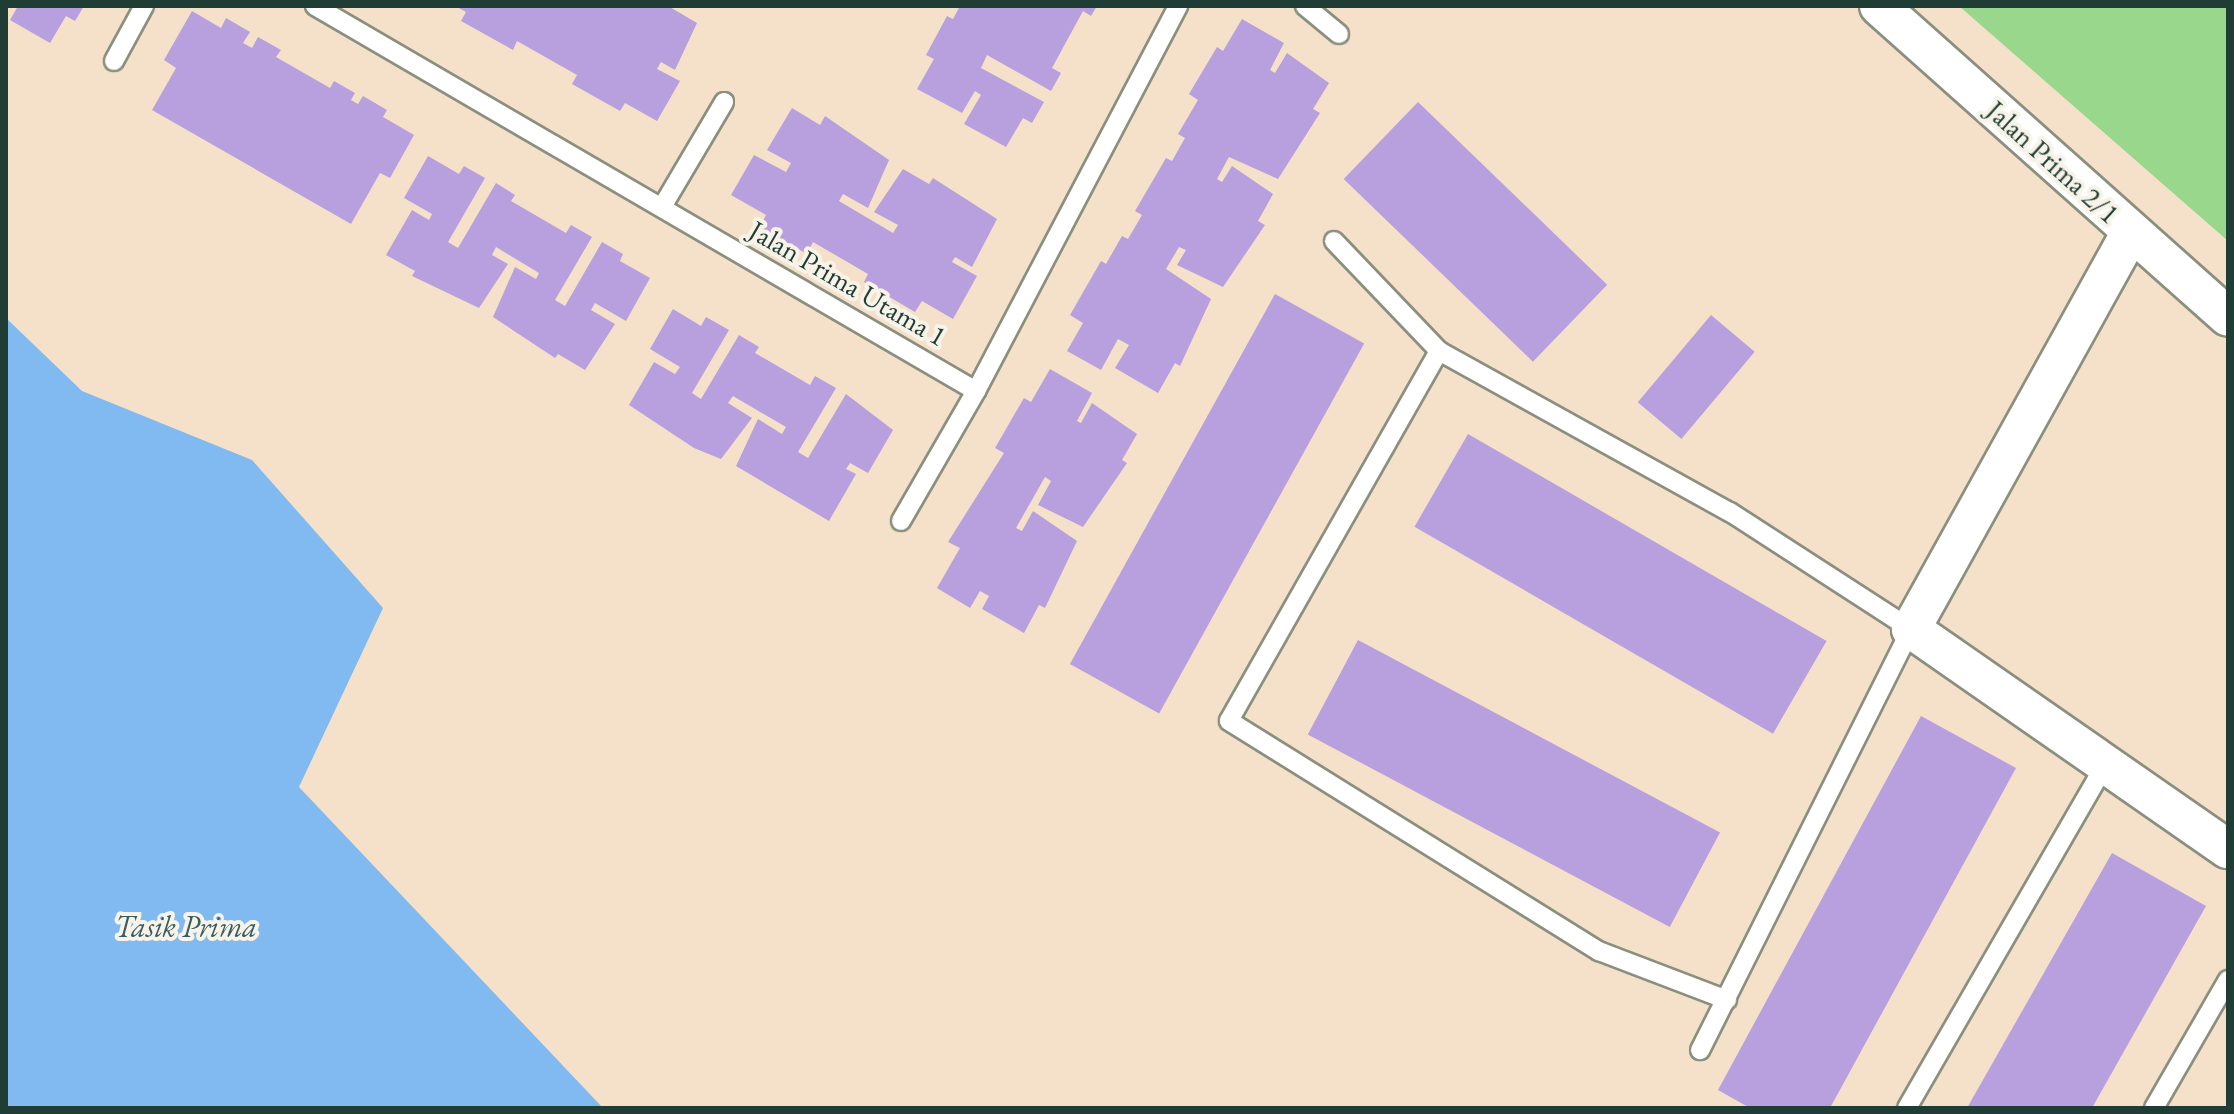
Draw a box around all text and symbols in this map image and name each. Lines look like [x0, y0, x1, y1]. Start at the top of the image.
street label: Jalan Prima 2/1 [1980, 94, 2126, 230]
street label: Jalan Prima Utama 1 [744, 213, 952, 353]
water label: Tasik Prima [115, 909, 257, 945]

